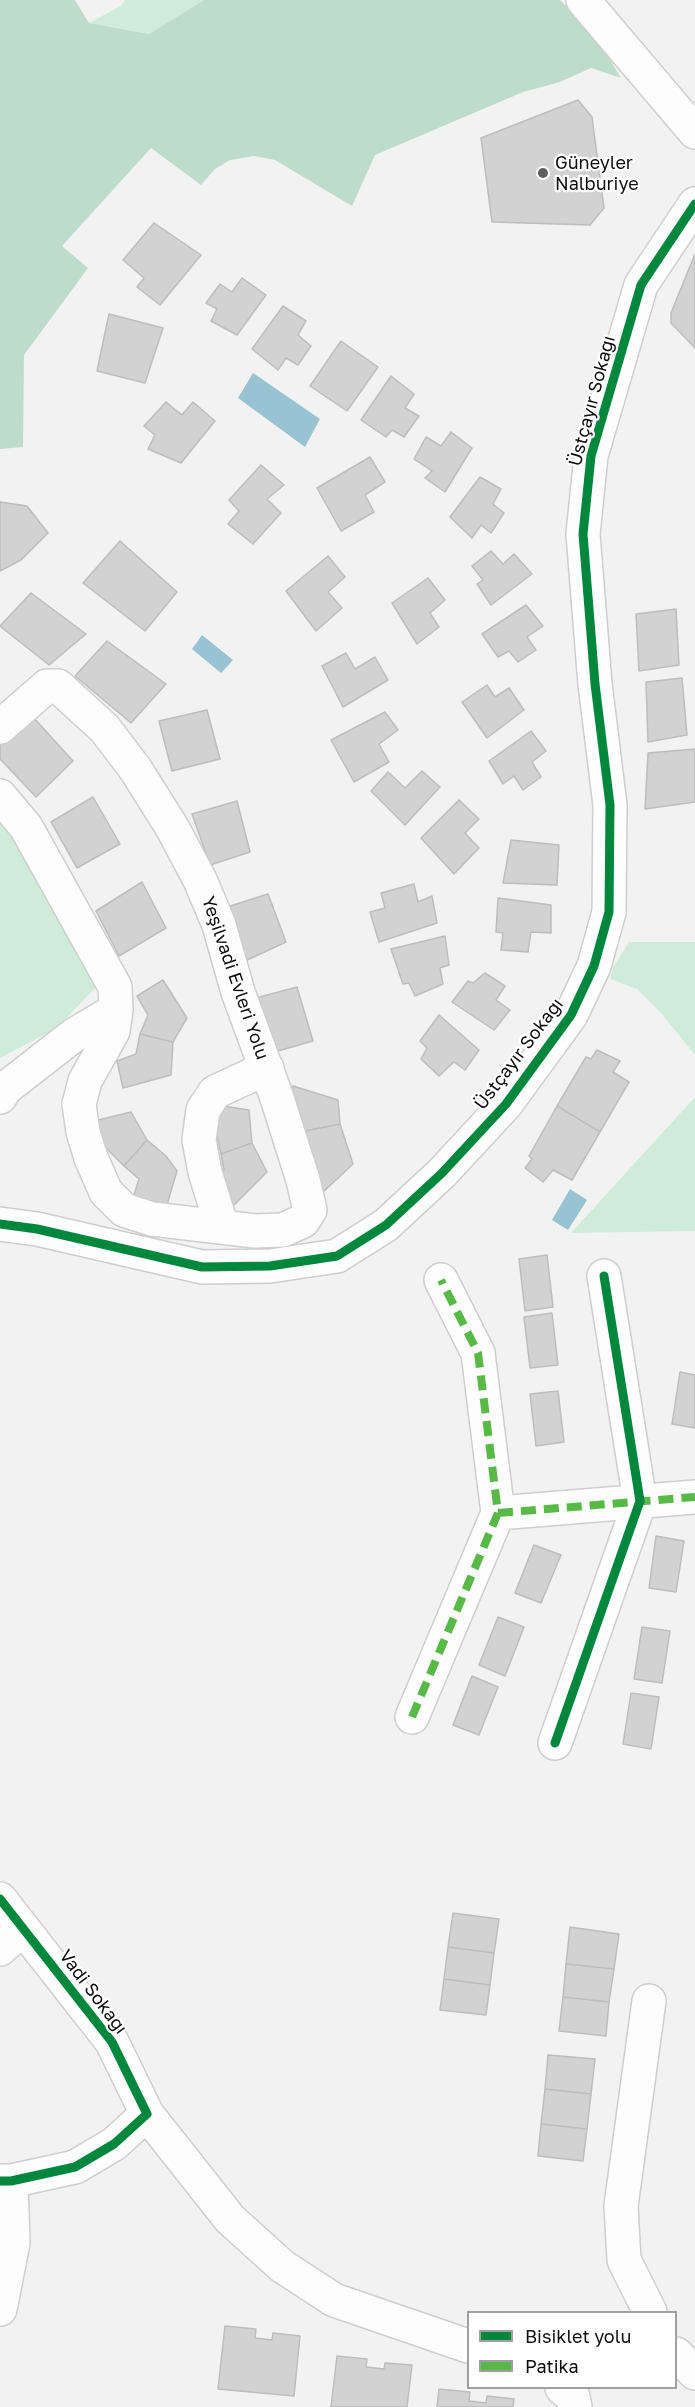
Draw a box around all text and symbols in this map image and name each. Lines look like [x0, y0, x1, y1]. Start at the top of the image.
place label: Güneyler Nalburiye [555, 152, 639, 195]
marker: Güneyler Nalburiye [536, 166, 550, 180]
street label: Üstçayır Sokağı [564, 333, 620, 469]
street label: Yeşilvadi Evleri Yolu [197, 894, 273, 1062]
street label: Üstçayır Sokağı [470, 994, 568, 1114]
street label: Vadi Sokağı [54, 1946, 132, 2038]
legend [467, 2311, 677, 2389]
text: Bisiklet yolu [525, 2325, 631, 2347]
text: Patika [525, 2355, 579, 2377]

